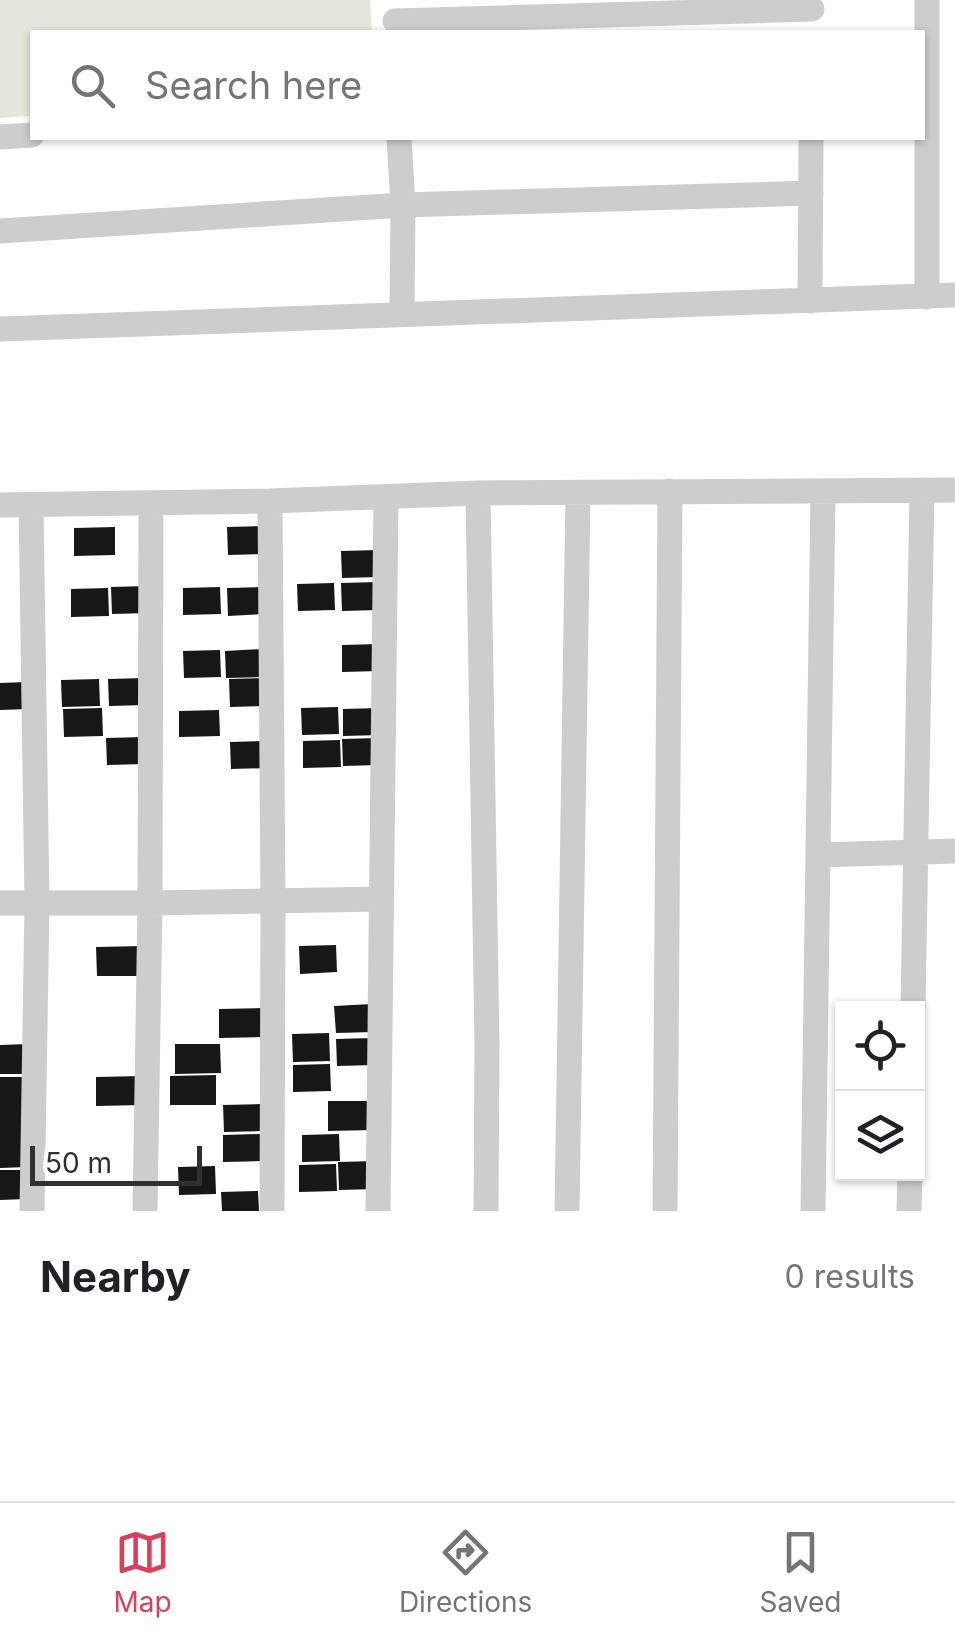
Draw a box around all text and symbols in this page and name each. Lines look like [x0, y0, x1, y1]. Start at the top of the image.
search box [30, 30, 925, 140]
icon: search [65, 58, 120, 113]
text: Search here [145, 62, 362, 108]
map controls [835, 1001, 925, 1181]
button: locate [835, 1001, 925, 1091]
button: layers [835, 1091, 925, 1181]
scale bar [30, 1141, 202, 1186]
text: 50 m [45, 1146, 112, 1180]
text: Nearby [40, 1251, 191, 1302]
text: 0 results [785, 1257, 915, 1296]
tab: Map [114, 1525, 172, 1619]
tab: Directions [399, 1525, 532, 1619]
tab: Saved [759, 1525, 841, 1619]

